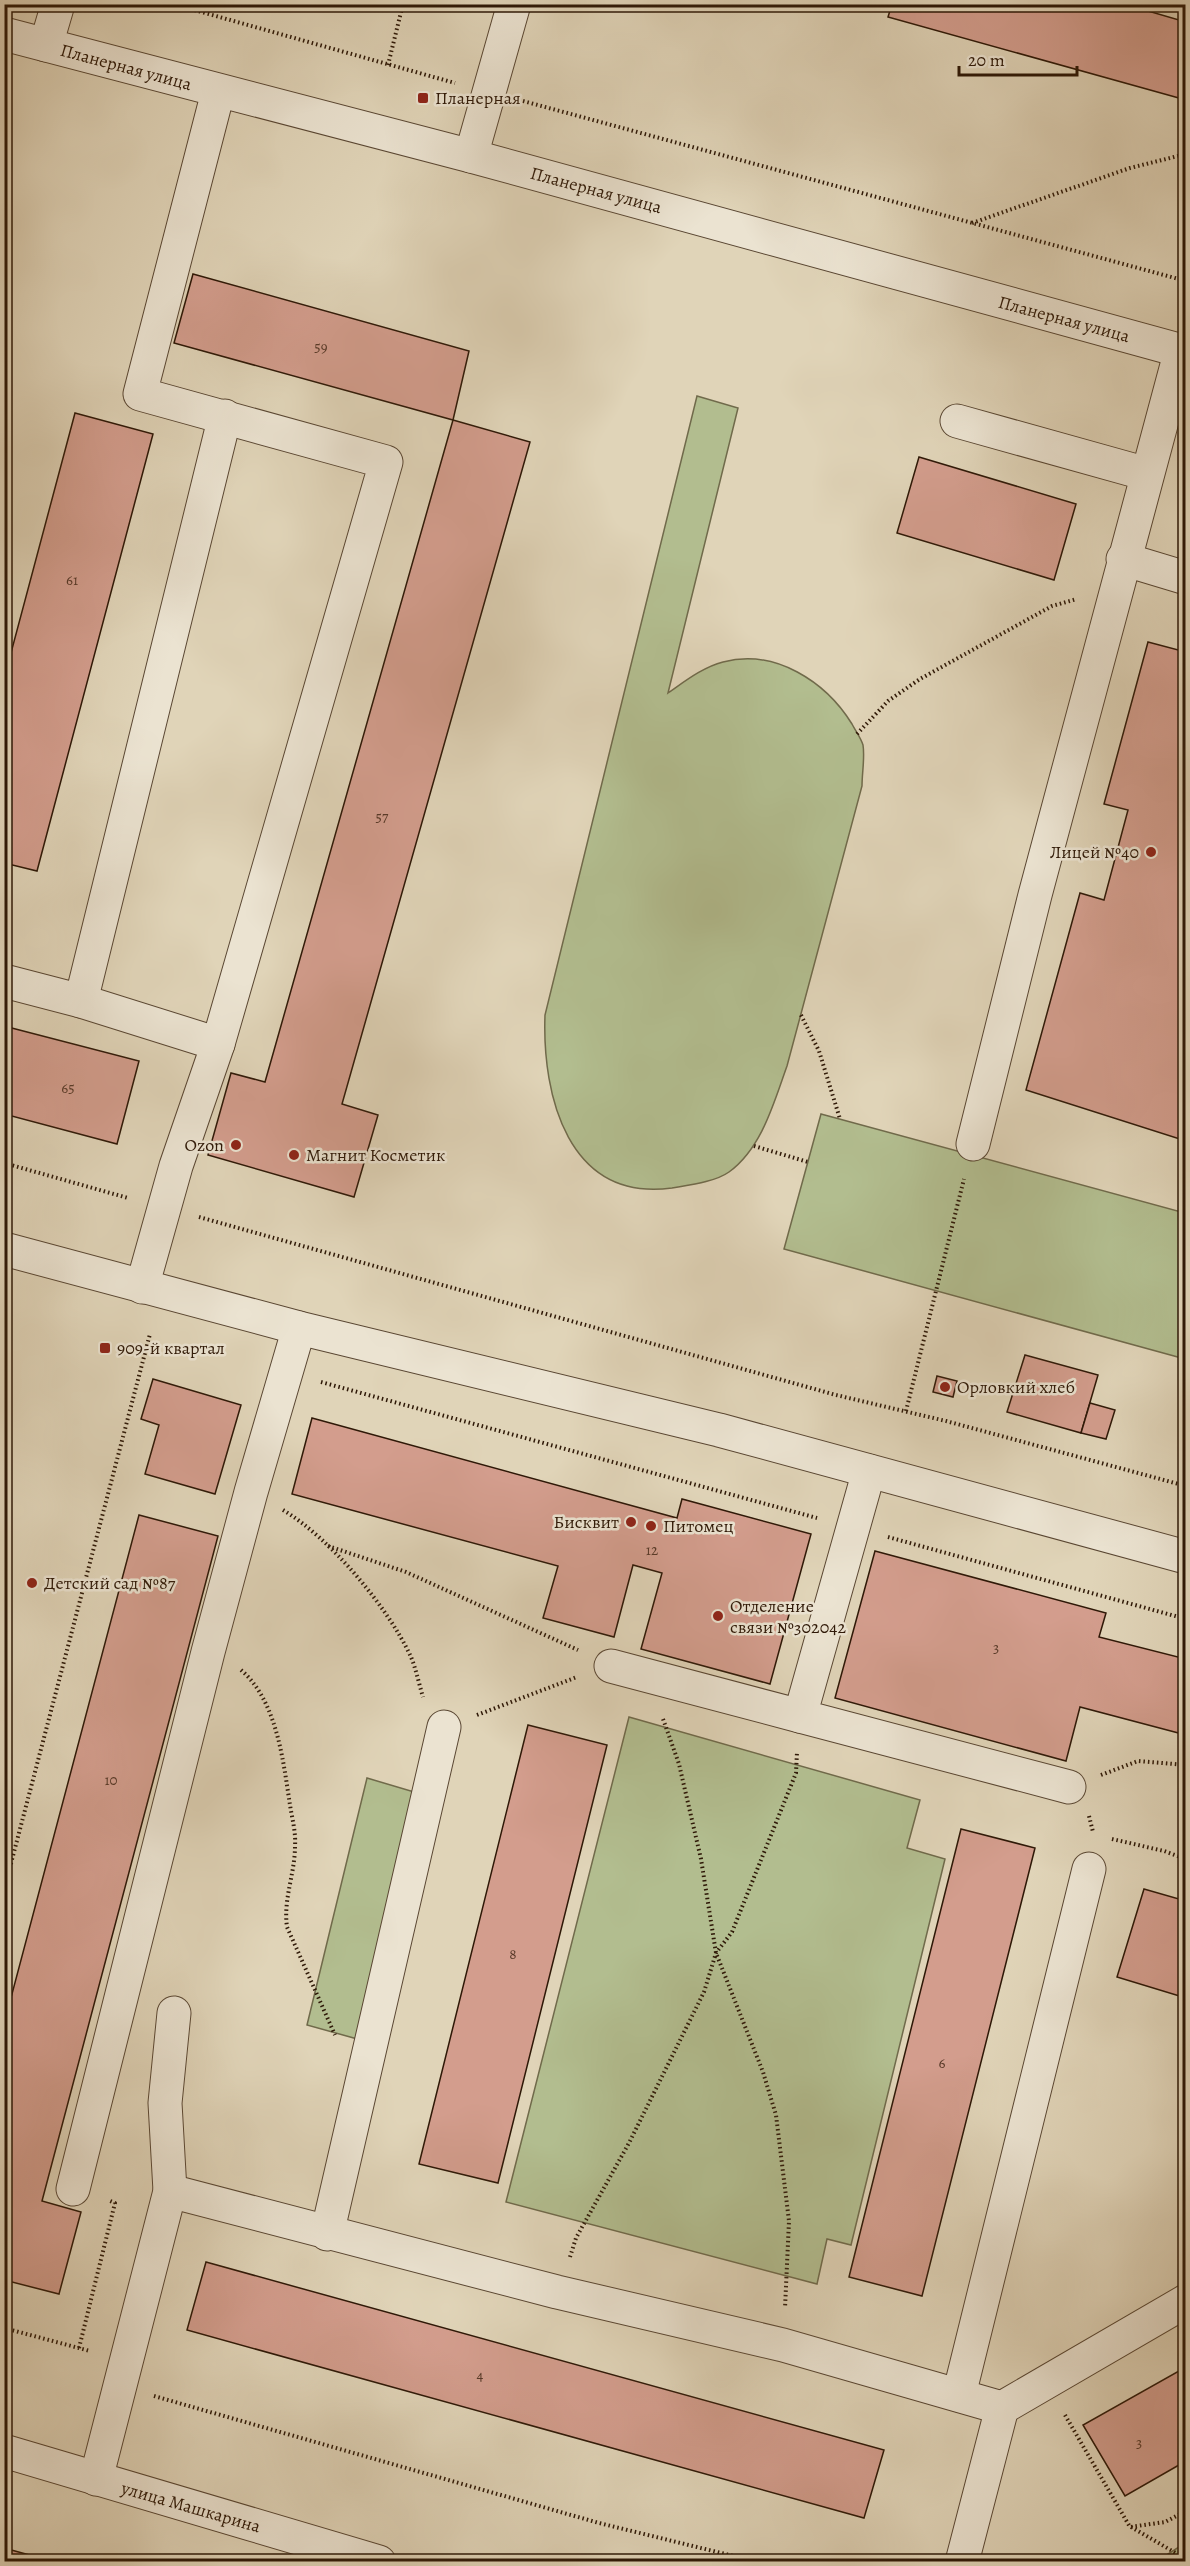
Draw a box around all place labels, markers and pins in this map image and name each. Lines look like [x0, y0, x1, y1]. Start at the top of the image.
place label: Планерная [435, 86, 521, 110]
marker: Планерная [416, 91, 430, 105]
place label: Лицей №40 [1050, 840, 1139, 864]
marker: Лицей №40 [1144, 845, 1158, 859]
place label: Ozon [184, 1133, 224, 1157]
marker: Ozon [229, 1138, 243, 1152]
place label: Магнит Косметик [306, 1143, 445, 1167]
marker: Магнит Косметик [287, 1148, 301, 1162]
place label: 909-й квартал [117, 1336, 225, 1360]
marker: 909-й квартал [98, 1341, 112, 1355]
place label: Орловкий хлеб [957, 1375, 1075, 1399]
marker: Орловкий хлеб [938, 1380, 952, 1394]
place label: Бисквит [553, 1510, 619, 1534]
place label: Питомец [663, 1514, 734, 1538]
marker: Бисквит [624, 1515, 638, 1529]
marker: Питомец [644, 1519, 658, 1533]
place label: Детский сад №87 [44, 1571, 176, 1595]
marker: Детский сад №87 [25, 1576, 39, 1590]
place label: Отделение связи №302042 [730, 1594, 846, 1639]
marker: Отделение связи №302042 [711, 1609, 725, 1623]

